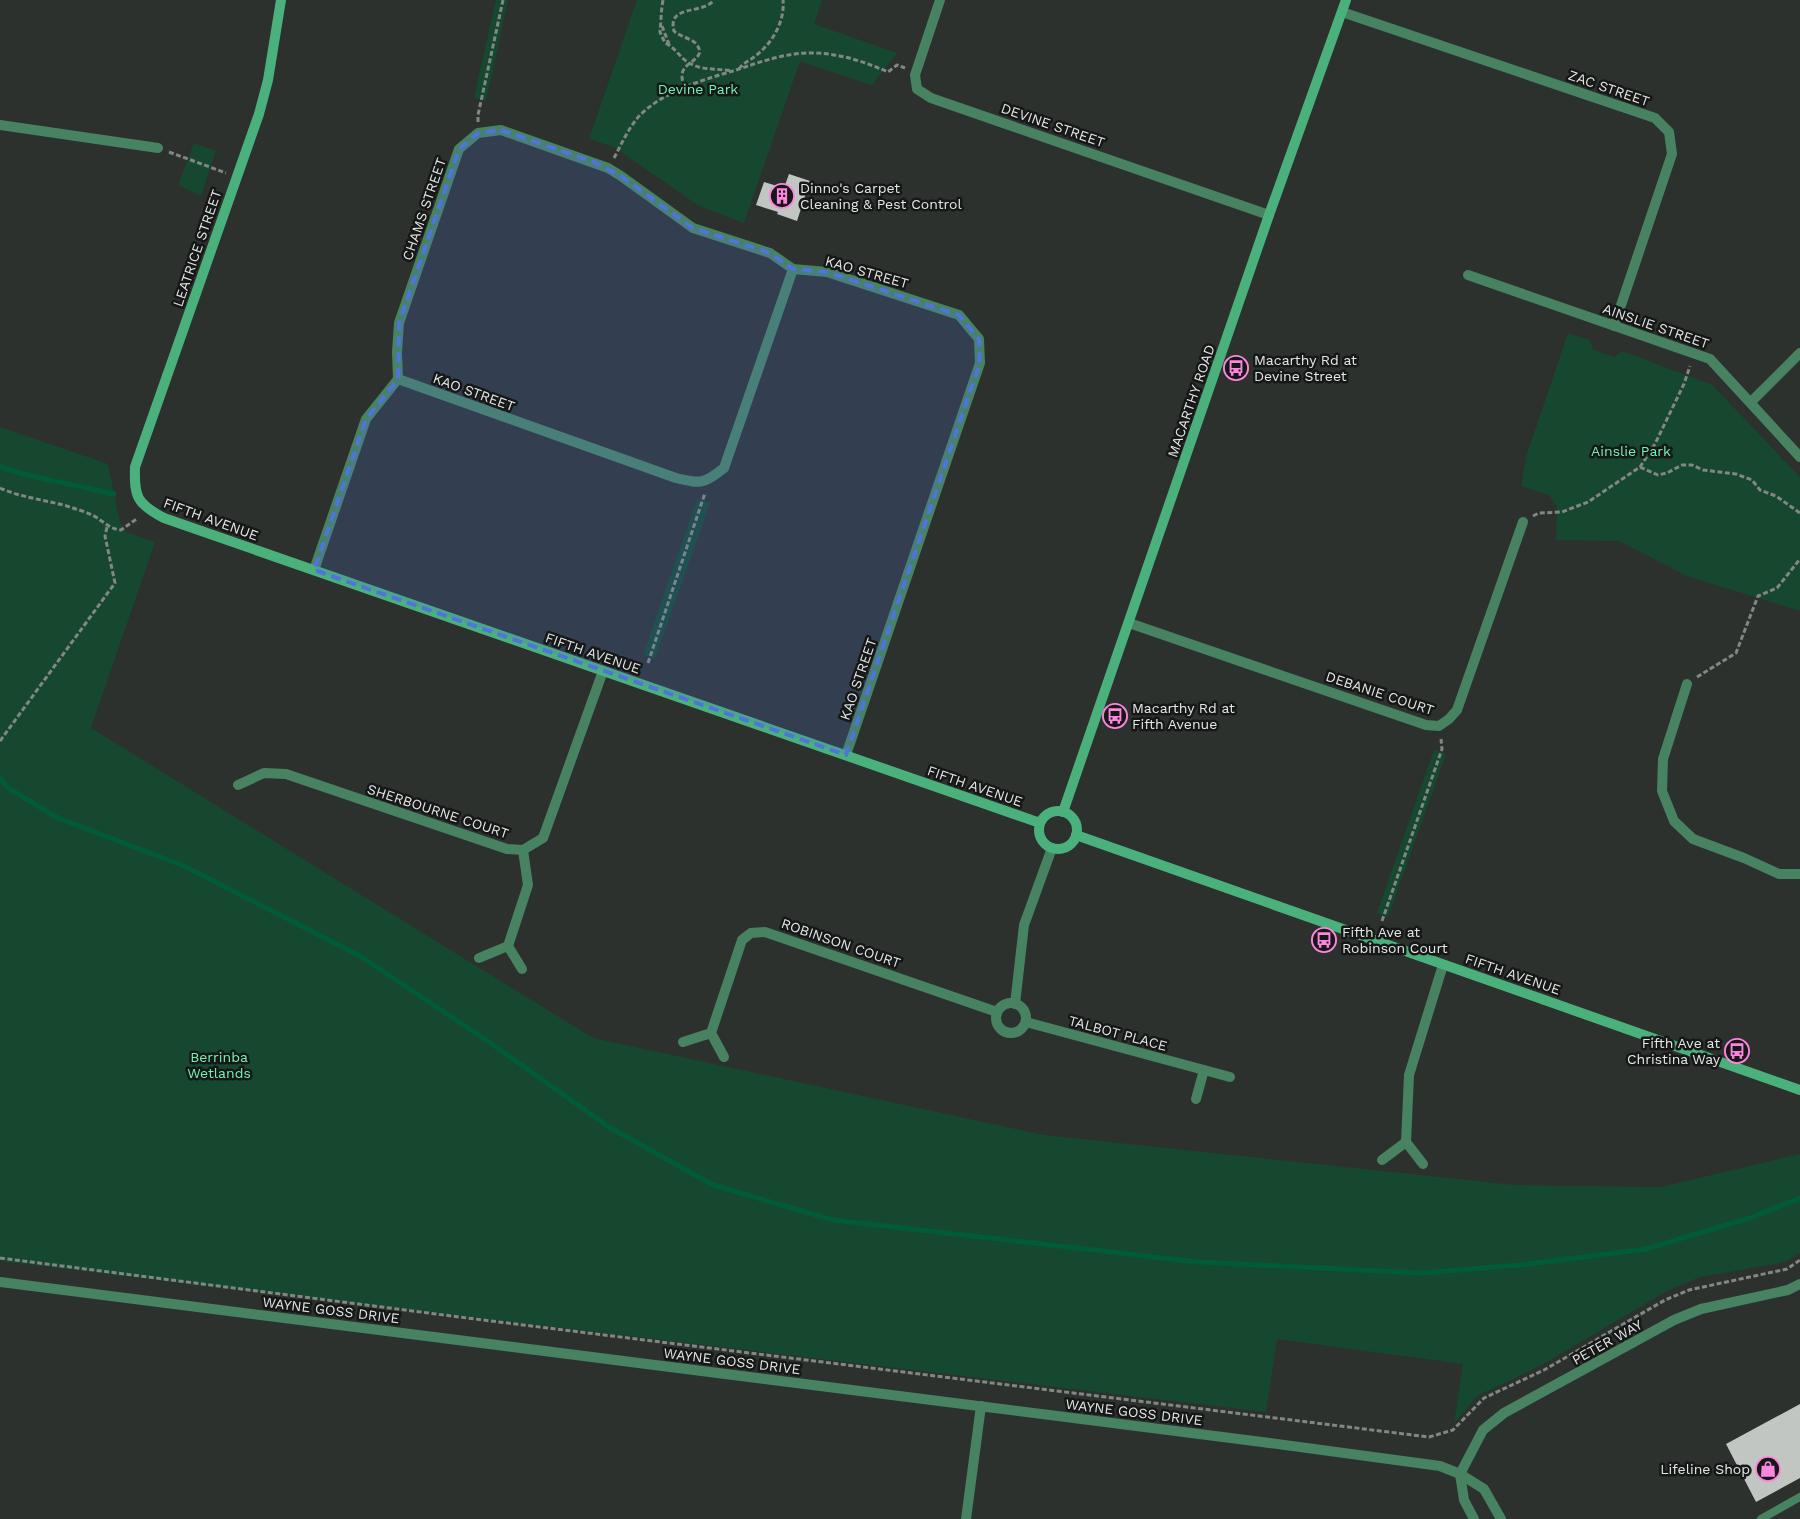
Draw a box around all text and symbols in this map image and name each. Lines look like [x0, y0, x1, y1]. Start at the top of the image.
street label: ZAC STREET [1566, 67, 1652, 110]
park label: Devine Park [658, 81, 738, 97]
street label: DEVINE STREET [999, 100, 1108, 150]
street label: CHAMS STREET [399, 155, 449, 262]
place label: Dinno's Carpet Cleaning & Pest Control [800, 180, 962, 212]
building icon: Dinno's Carpet Cleaning & Pest Control [769, 183, 795, 209]
street label: LEATRICE STREET [169, 187, 225, 309]
street label: KAO STREET [823, 252, 911, 292]
street label: AINSLIE STREET [1601, 300, 1712, 352]
street label: MACARTHY ROAD [1164, 342, 1218, 460]
place label: Macarthy Rd at Devine Street [1254, 352, 1357, 384]
bus stop icon: Macarthy Rd at Devine Street [1223, 355, 1249, 381]
street label: KAO STREET [431, 370, 518, 414]
park label: Ainslie Park [1591, 443, 1671, 459]
street label: FIFTH AVENUE [161, 494, 261, 544]
street label: FIFTH AVENUE [543, 629, 643, 677]
street label: KAO STREET [836, 635, 880, 722]
street label: DEBANIE COURT [1324, 668, 1437, 718]
place label: Macarthy Rd at Fifth Avenue [1132, 700, 1235, 732]
bus stop icon: Macarthy Rd at Fifth Avenue [1102, 703, 1128, 729]
street label: FIFTH AVENUE [925, 762, 1025, 810]
street label: SHERBOURNE COURT [365, 781, 511, 842]
street label: ROBINSON COURT [779, 915, 903, 971]
place label: Fifth Ave at Robinson Court [1342, 924, 1448, 956]
bus stop icon: Fifth Ave at Robinson Court [1311, 927, 1337, 953]
street label: FIFTH AVENUE [1463, 950, 1563, 998]
street label: TALBOT PLACE [1067, 1012, 1169, 1054]
place label: Fifth Ave at Christina Way [1627, 1035, 1721, 1067]
bus stop icon: Fifth Ave at Christina Way [1724, 1038, 1750, 1064]
park label: Berrinba Wetlands [187, 1049, 251, 1081]
street label: WAYNE GOSS DRIVE [262, 1294, 400, 1326]
street label: PETER WAY [1569, 1316, 1645, 1368]
street label: WAYNE GOSS DRIVE [663, 1345, 801, 1377]
street label: WAYNE GOSS DRIVE [1065, 1396, 1203, 1428]
shop icon: Lifeline Shop [1755, 1456, 1781, 1482]
place label: Lifeline Shop [1660, 1461, 1750, 1477]

